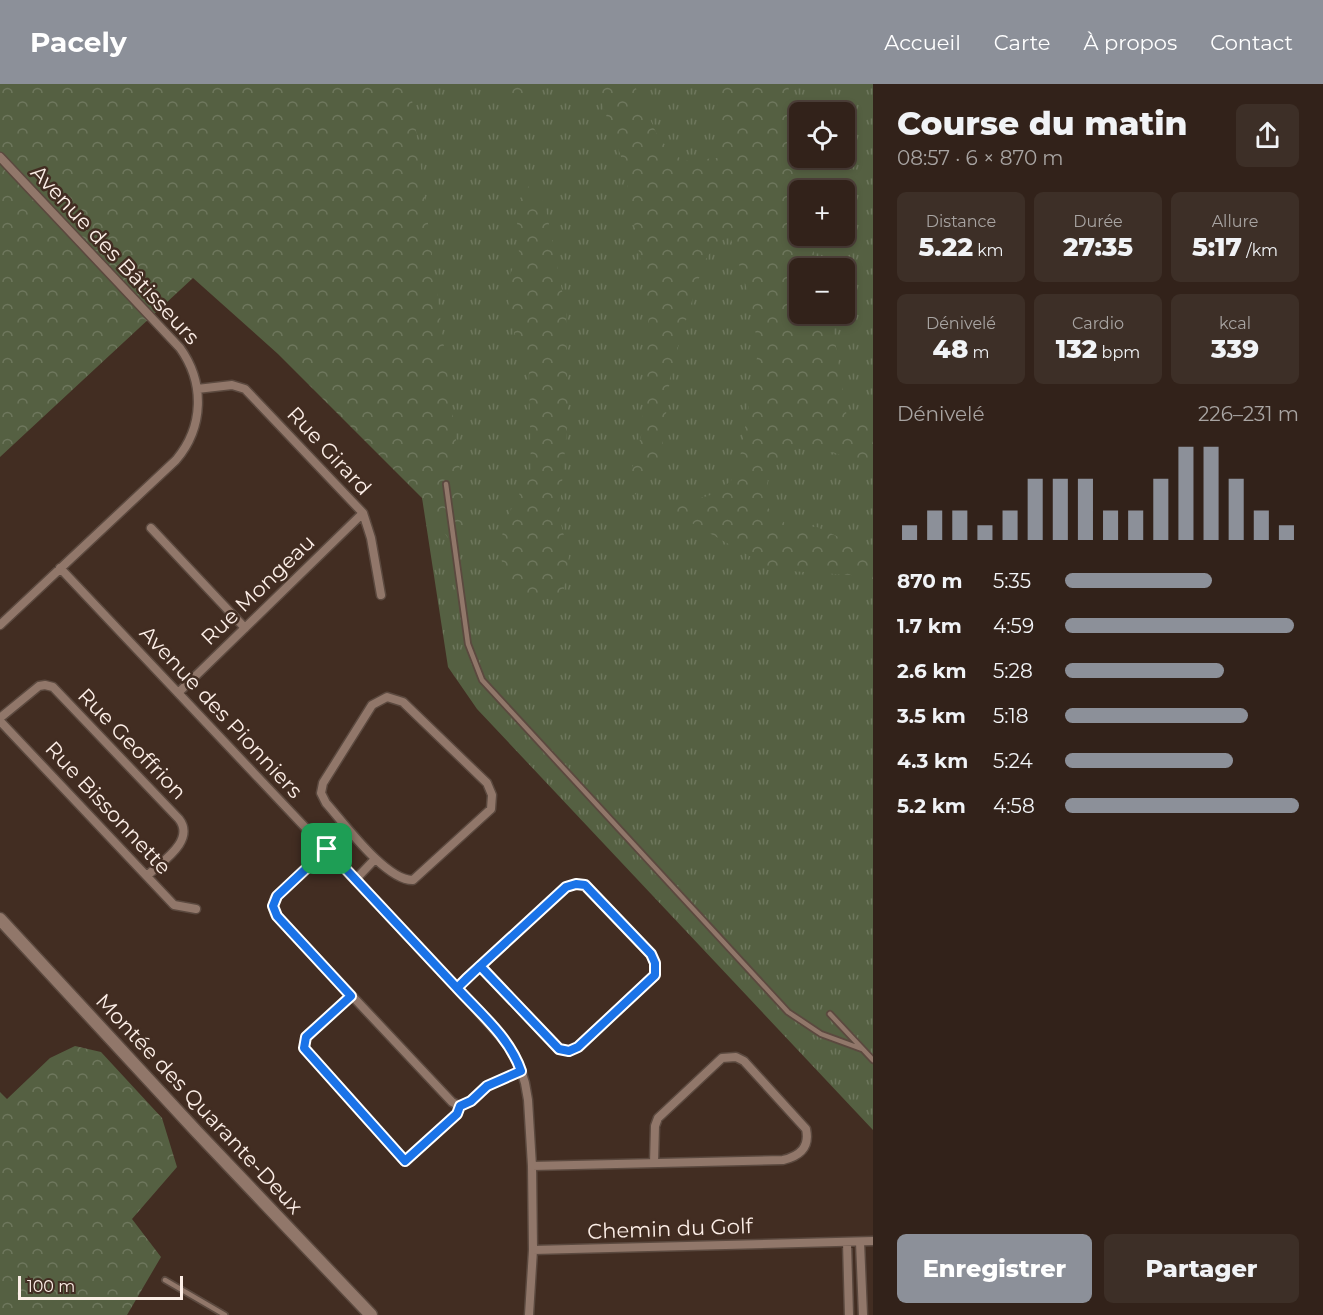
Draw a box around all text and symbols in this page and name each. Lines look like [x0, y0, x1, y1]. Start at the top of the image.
text: Pacely [30, 25, 127, 59]
text: Accueil [884, 30, 961, 55]
text: Carte [994, 30, 1050, 55]
text: À propos [1083, 30, 1177, 55]
text: Contact [1210, 30, 1293, 55]
map controls [789, 102, 855, 324]
button: locate [789, 102, 855, 168]
text: Course du matin [897, 103, 1188, 143]
button: share [1236, 104, 1299, 167]
text: 08:57 · 6 × 870 m [897, 146, 1064, 170]
street label: Avenue des Bâtisseurs [26, 160, 205, 349]
button: + [789, 180, 855, 246]
text: Distance [926, 212, 996, 231]
text: Durée [1073, 212, 1123, 231]
text: Allure [1212, 212, 1258, 231]
text: 5.22 [918, 231, 973, 263]
text: 27:35 [1063, 231, 1133, 263]
text: 5:17 [1192, 231, 1242, 263]
text: km [973, 241, 1004, 260]
text: /km [1242, 241, 1278, 260]
button: − [789, 258, 855, 324]
text: Dénivelé [926, 314, 996, 333]
text: Cardio [1072, 314, 1124, 333]
text: kcal [1219, 314, 1251, 333]
text: 48 [932, 333, 968, 365]
text: 132 [1056, 333, 1097, 365]
text: 339 [1211, 333, 1259, 365]
text: m [968, 343, 990, 362]
text: bpm [1097, 343, 1140, 362]
street label: Rue Girard [282, 401, 377, 500]
text: Dénivelé [897, 402, 985, 426]
text: 226–231 m [1198, 402, 1299, 426]
street label: Rue Mongeau [196, 529, 320, 650]
text: 870 m [897, 569, 962, 593]
text: 5:35 [993, 569, 1031, 593]
text: 1.7 km [897, 614, 962, 638]
text: 4:59 [993, 614, 1034, 638]
street label: Avenue des Pionniers [135, 620, 308, 803]
text: 2.6 km [897, 659, 966, 683]
text: 5:28 [993, 659, 1033, 683]
street label: Rue Geoffrion [73, 683, 192, 805]
text: 3.5 km [897, 704, 966, 728]
text: 5:18 [993, 704, 1029, 728]
street label: Rue Bissonnette [40, 736, 176, 879]
text: 4.3 km [897, 749, 968, 773]
text: 5:24 [993, 749, 1033, 773]
text: 5.2 km [897, 794, 966, 818]
text: 4:58 [993, 794, 1035, 818]
pin [301, 823, 352, 874]
icon: arrive [310, 832, 343, 865]
street label: Montée des Quarante-Deux [91, 988, 308, 1219]
street label: Chemin du Golf [587, 1213, 754, 1244]
button: Enregistrer [897, 1234, 1092, 1303]
button: Partager [1104, 1234, 1299, 1303]
scale bar [18, 1273, 183, 1300]
text: 100 m [27, 1277, 75, 1296]

